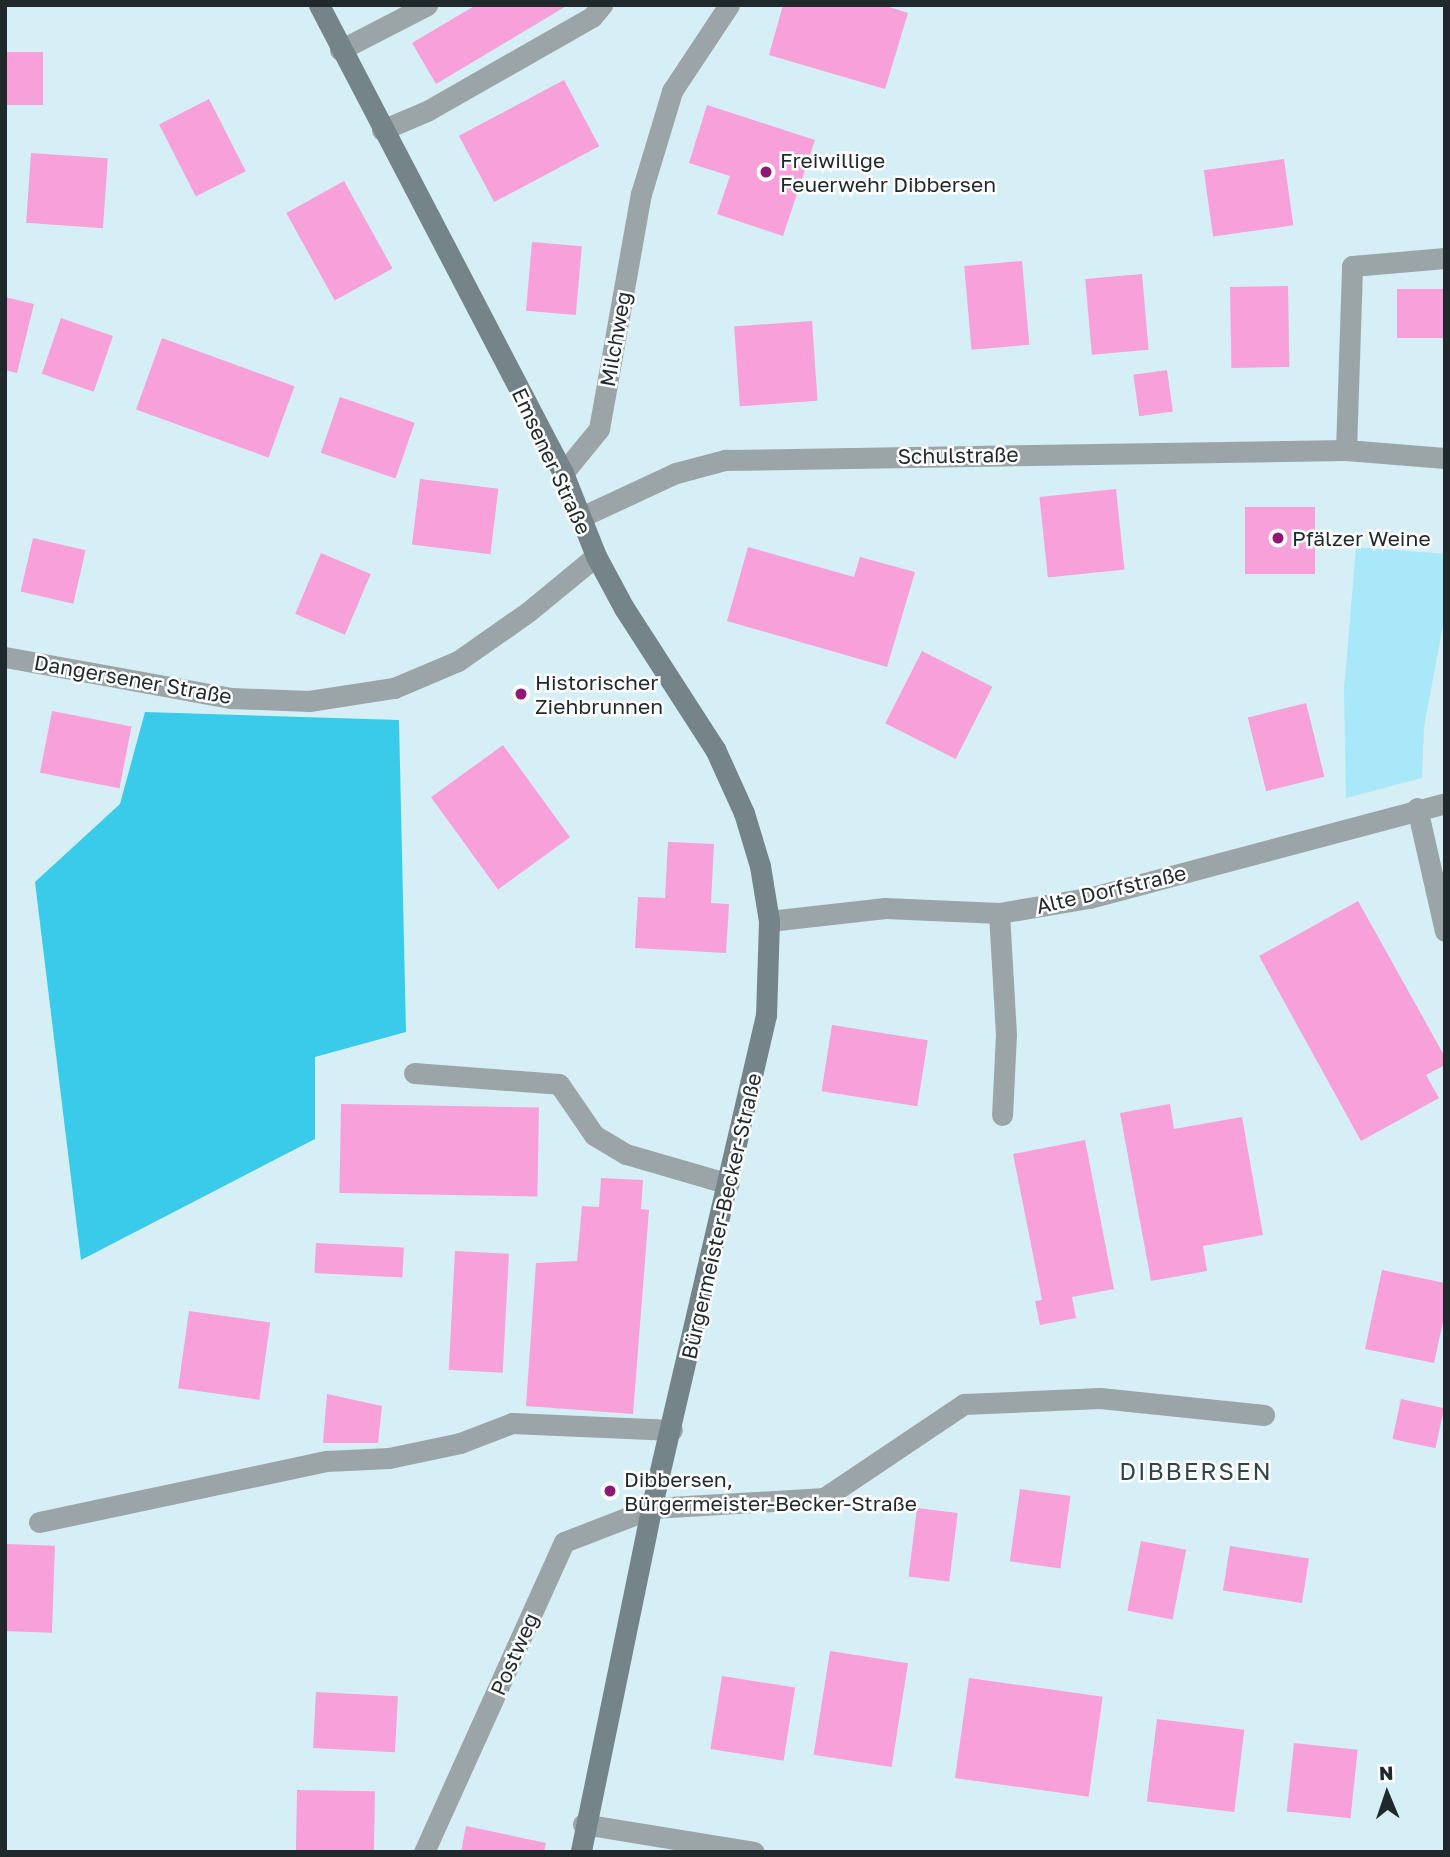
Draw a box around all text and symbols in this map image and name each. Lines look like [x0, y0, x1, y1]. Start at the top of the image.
place label: Freiwillige Feuerwehr Dibbersen [780, 147, 996, 197]
marker: Freiwillige Feuerwehr Dibbersen [758, 164, 774, 180]
street label: Milchweg [594, 289, 636, 389]
street label: Emsener Straße [507, 384, 597, 538]
street label: Schulstraße [897, 441, 1019, 469]
place label: Pfälzer Weine [1292, 525, 1431, 551]
marker: Pfälzer Weine [1270, 530, 1286, 546]
street label: Dangersener Straße [32, 649, 234, 709]
place label: Historischer Ziehbrunnen [535, 669, 663, 719]
marker: Historischer Ziehbrunnen [513, 686, 529, 702]
street label: Alte Dorfstraße [1034, 860, 1188, 918]
street label: Bürgermeister-Becker-Straße [676, 1070, 766, 1362]
district label: DIBBERSEN [1120, 1457, 1272, 1485]
place label: Dibbersen, Bürgermeister-Becker-Straße [624, 1466, 917, 1516]
marker: Dibbersen, Bürgermeister-Becker-Straße [602, 1483, 618, 1499]
street label: Postweg [485, 1609, 543, 1699]
north arrow [1352, 1759, 1422, 1829]
text: N [1379, 1761, 1394, 1784]

